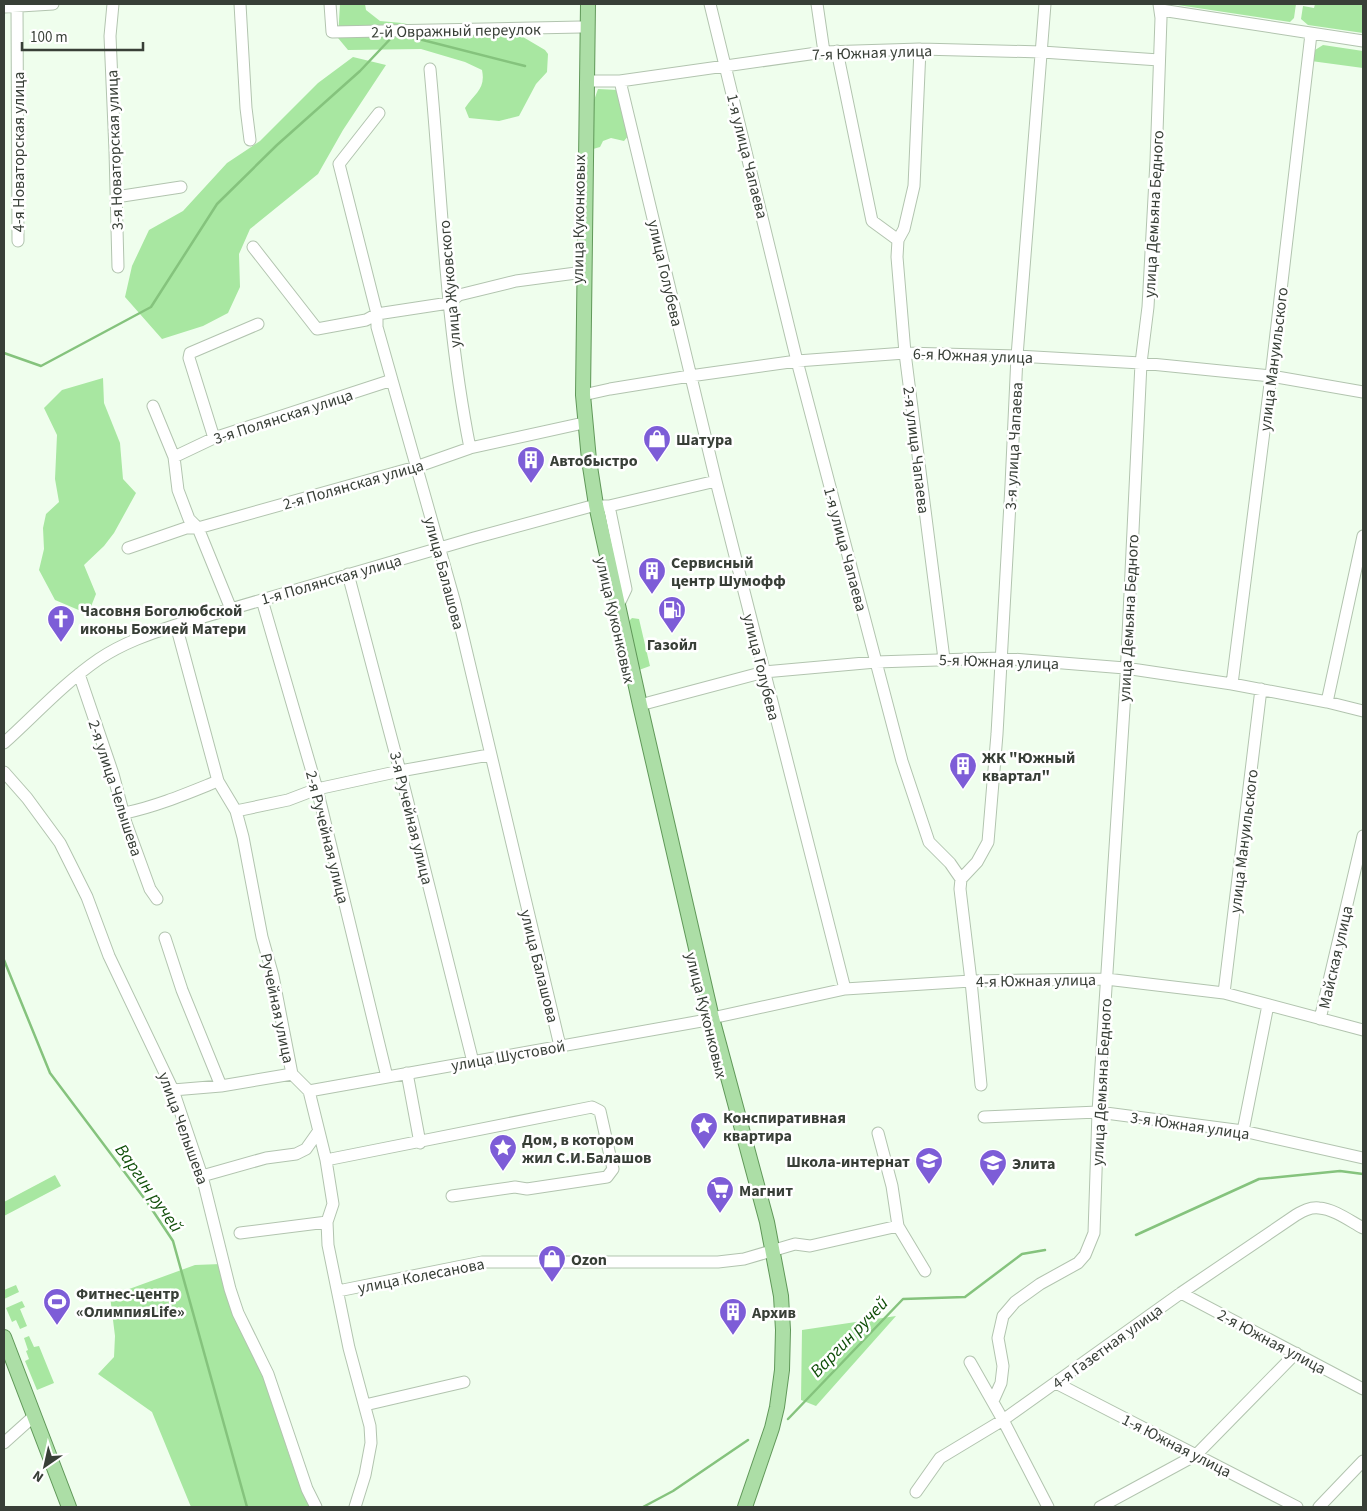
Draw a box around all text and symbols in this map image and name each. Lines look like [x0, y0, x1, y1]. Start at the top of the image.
street label: 2-й Овражный переулок [371, 19, 541, 43]
scale bar [22, 20, 144, 52]
text: 100 m [30, 27, 68, 48]
street label: 7-я Южная улица [812, 40, 932, 66]
street label: 3-я Новаторская улица [101, 69, 129, 231]
street label: 4-я Новаторская улица [8, 72, 30, 232]
street label: 1-я улица Чапаева [721, 91, 773, 221]
street label: улица Демьяна Бедного [1139, 130, 1169, 298]
street label: улица Куконковых [567, 154, 591, 284]
street label: улица Голубева [642, 218, 688, 329]
street label: улица Жуковского [433, 219, 467, 349]
street label: улица Мануильского [1254, 286, 1294, 432]
street label: 6-я Южная улица [913, 343, 1033, 369]
street label: 3-я улица Чапаева [1000, 382, 1028, 511]
street label: 3-я Полянская улица [211, 384, 356, 450]
street label: 2-я улица Чапаева [897, 385, 935, 515]
shop icon: Шатура [642, 424, 672, 463]
place label: Шатура [676, 429, 732, 451]
building icon: Автобыстро [516, 445, 546, 484]
place label: Автобыстро [549, 450, 638, 472]
street label: 2-я Полянская улица [280, 454, 426, 516]
street label: 1-я улица Чапаева [818, 485, 872, 614]
street label: улица Балашова [418, 514, 470, 632]
street label: улица Демьяна Бедного [1114, 534, 1144, 702]
street label: 1-я Полянская улица [258, 549, 404, 611]
place label: Сервисный центр Шумофф [671, 552, 786, 592]
street label: улица Куконковых [590, 555, 640, 686]
building icon: Сервисный центр Шумофф [637, 556, 667, 595]
fuel station icon: Газойл [657, 595, 687, 634]
place label: Часовня Боголюбской иконы Божией Матери [80, 600, 246, 640]
church icon: Часовня Боголюбской иконы Божией Матери [46, 604, 76, 643]
street label: улица Голубева [737, 612, 785, 723]
place label: Газойл [647, 634, 697, 656]
street label: 5-я Южная улица [939, 649, 1059, 675]
street label: 2-я улица Челышева [83, 717, 147, 859]
place label: ЖК "Южный квартал" [982, 747, 1075, 787]
street label: 3-я Ручейная улица [384, 749, 438, 887]
building icon: ЖК "Южный квартал" [948, 751, 978, 790]
street label: 2-я Ручейная улица [300, 768, 354, 906]
street label: улица Мануильского [1224, 768, 1264, 914]
street label: Майская улица [1313, 903, 1359, 1011]
street label: улица Балашова [514, 907, 564, 1025]
street label: улица Куконковых [680, 950, 732, 1081]
street label: Ручейная улица [255, 951, 299, 1065]
street label: 4-я Южная улица [976, 969, 1096, 993]
street label: улица Демьяна Бедного [1087, 998, 1117, 1166]
street label: улица Шустовой [449, 1035, 567, 1077]
street label: улица Челышева [153, 1069, 214, 1188]
place label: Конспиративная квартира [723, 1107, 846, 1147]
street label: 3-я Южная улица [1129, 1107, 1251, 1145]
place icon: Конспиративная квартира [689, 1111, 719, 1150]
place label: Дом, в котором жил С.И.Балашов [522, 1129, 651, 1169]
place icon: Дом, в котором жил С.И.Балашов [488, 1133, 518, 1172]
water label: Варгин ручей [109, 1139, 188, 1238]
school or university icon: Школа-интернат [914, 1146, 944, 1185]
school or university icon: Элита [978, 1148, 1008, 1187]
place label: Школа-интернат [786, 1151, 910, 1173]
place label: Элита [1012, 1153, 1056, 1175]
supermarket icon: Магнит [705, 1175, 735, 1214]
place label: Магнит [739, 1180, 793, 1202]
shop icon: Ozon [537, 1244, 567, 1283]
place label: Ozon [571, 1249, 607, 1271]
street label: улица Колесанова [356, 1253, 486, 1299]
place label: Фитнес-центр «ОлимпияLife» [76, 1283, 185, 1323]
sports icon: Фитнес-центр «ОлимпияLife» [42, 1287, 72, 1326]
water label: Варгин ручей [805, 1292, 894, 1383]
building icon: Архив [718, 1297, 748, 1336]
street label: 4-я Газетная улица [1048, 1299, 1167, 1394]
place label: Архив [751, 1302, 796, 1324]
street label: 2-я Южная улица [1213, 1304, 1330, 1380]
street label: 1-я Южная улица [1118, 1409, 1235, 1483]
north arrow [20, 1441, 70, 1491]
text: N [29, 1465, 48, 1487]

